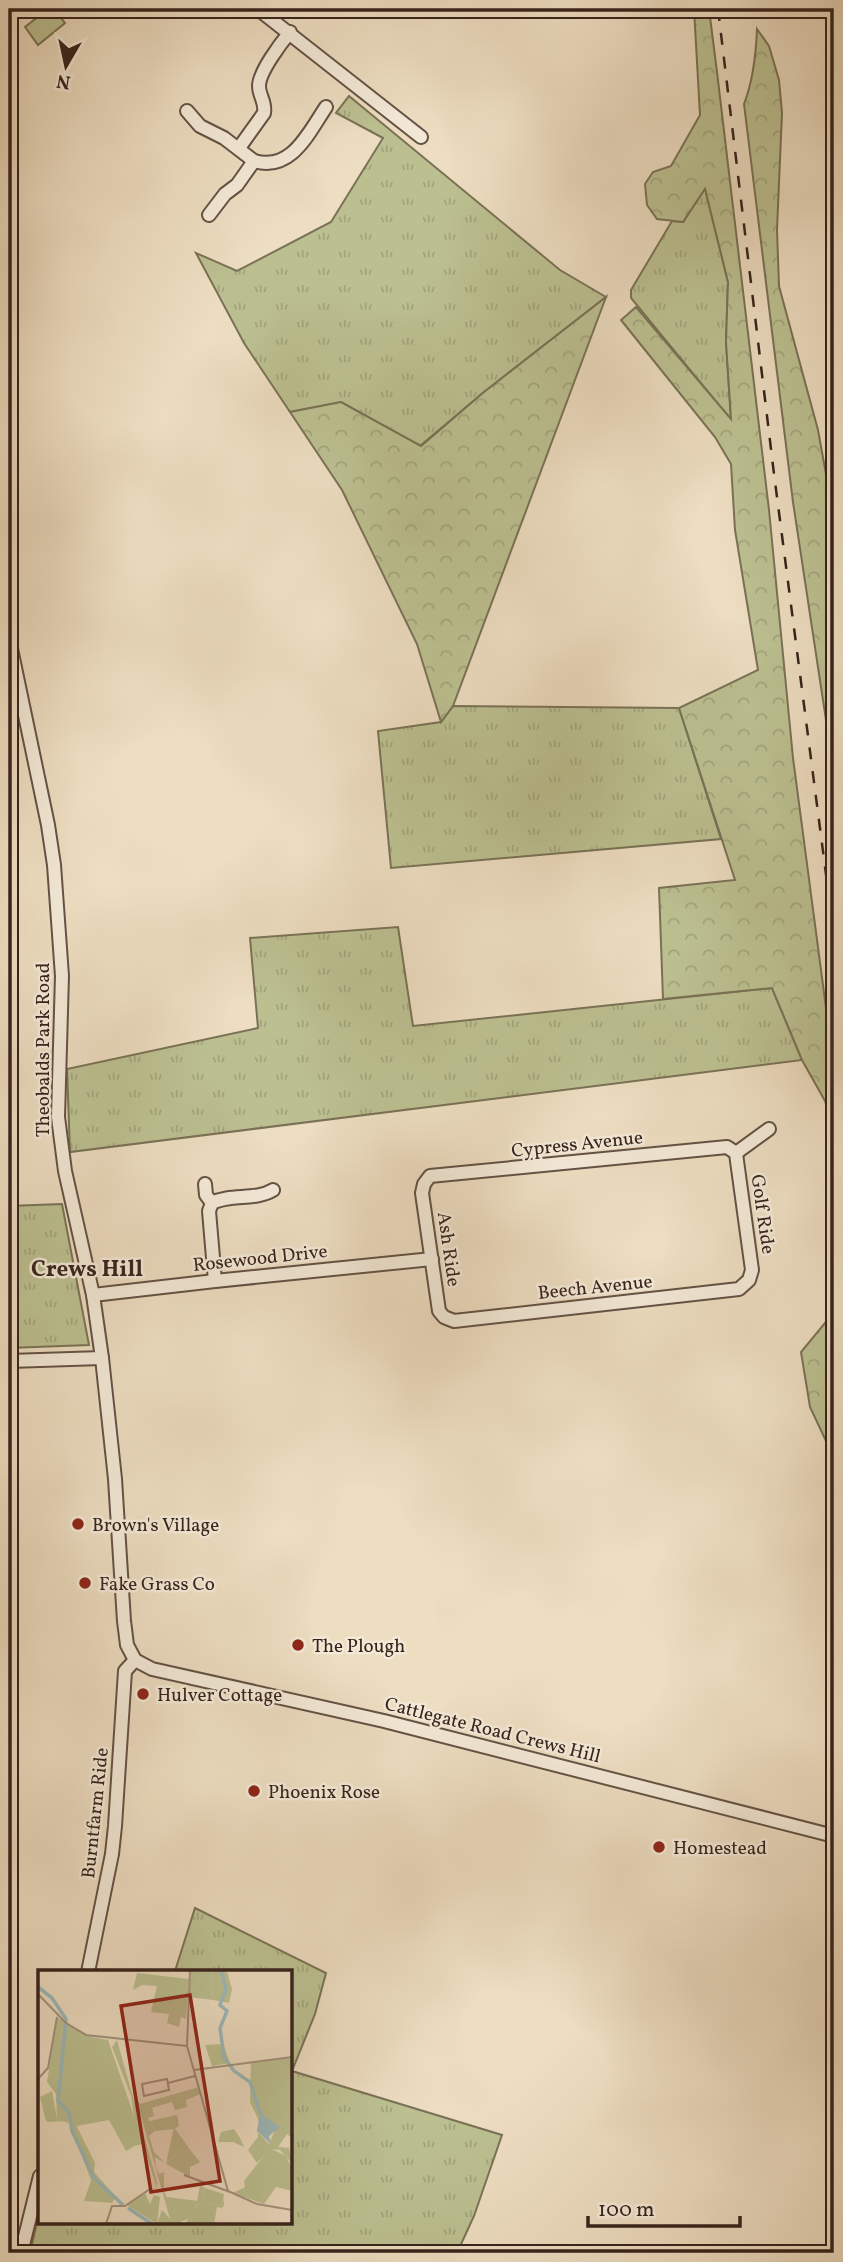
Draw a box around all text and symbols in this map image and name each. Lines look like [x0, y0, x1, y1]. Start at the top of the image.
north arrow [32, 32, 102, 102]
text: N [55, 67, 73, 95]
street label: Theobalds Park Road [31, 963, 57, 1137]
street label: Cypress Avenue [510, 1125, 644, 1165]
street label: Golf Ride [744, 1173, 780, 1256]
street label: Ash Ride [430, 1210, 466, 1288]
street label: Rosewood Drive [192, 1239, 329, 1279]
district label: Crews Hill [31, 1254, 143, 1286]
street label: Beech Avenue [537, 1269, 654, 1307]
place label: Brown's Village [92, 1513, 219, 1539]
marker: Brown's Village [70, 1516, 86, 1532]
place label: Fake Grass Co [99, 1572, 215, 1598]
marker: Fake Grass Co [77, 1575, 93, 1591]
place label: The Plough [312, 1634, 405, 1660]
marker: The Plough [290, 1637, 306, 1653]
place label: Hulver Cottage [157, 1683, 282, 1709]
marker: Hulver Cottage [135, 1686, 151, 1702]
street label: Cattlegate Road Crews Hill [382, 1692, 603, 1770]
street label: Burntfarm Ride [76, 1746, 116, 1880]
place label: Phoenix Rose [268, 1780, 380, 1806]
marker: Phoenix Rose [246, 1783, 262, 1799]
place label: Homestead [673, 1836, 767, 1862]
marker: Homestead [651, 1839, 667, 1855]
inset map [38, 1970, 292, 2224]
scale bar [588, 2185, 740, 2229]
text: 100 m [598, 2196, 655, 2225]

